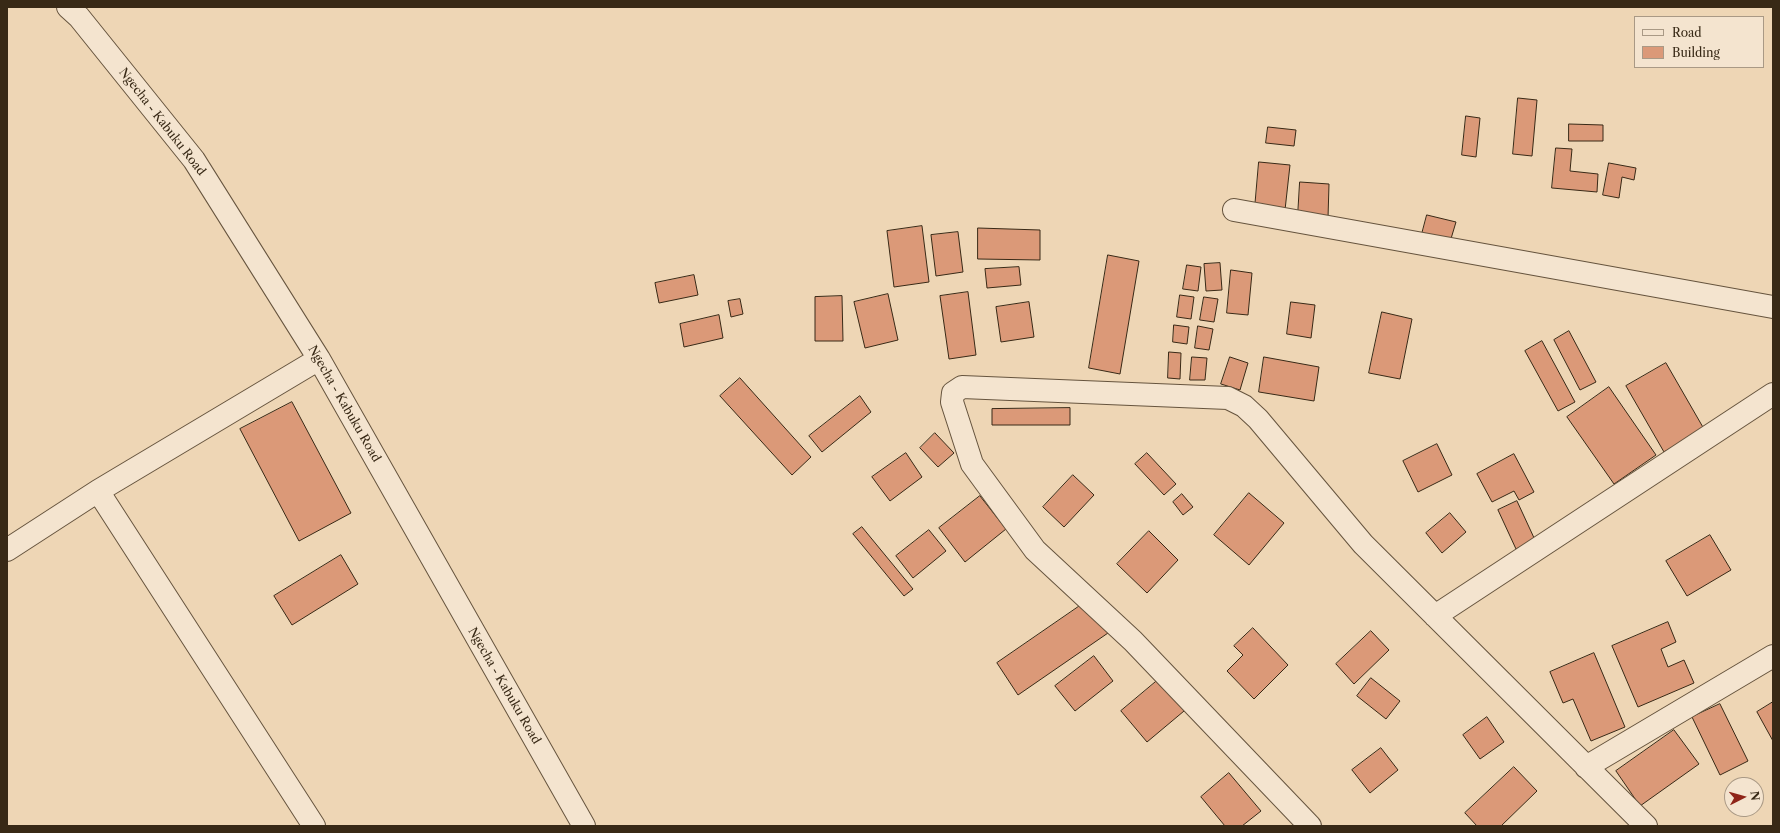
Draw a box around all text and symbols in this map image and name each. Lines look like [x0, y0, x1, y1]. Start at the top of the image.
legend [1634, 16, 1764, 68]
text: Road [1672, 25, 1702, 40]
text: Building [1672, 45, 1720, 60]
street label: Ngecha - Kabuku Road [116, 66, 208, 178]
street label: Ngecha - Kabuku Road [305, 343, 383, 465]
street label: Ngecha - Kabuku Road [465, 625, 543, 747]
north arrow [1724, 777, 1764, 817]
text: N [1747, 790, 1762, 801]

